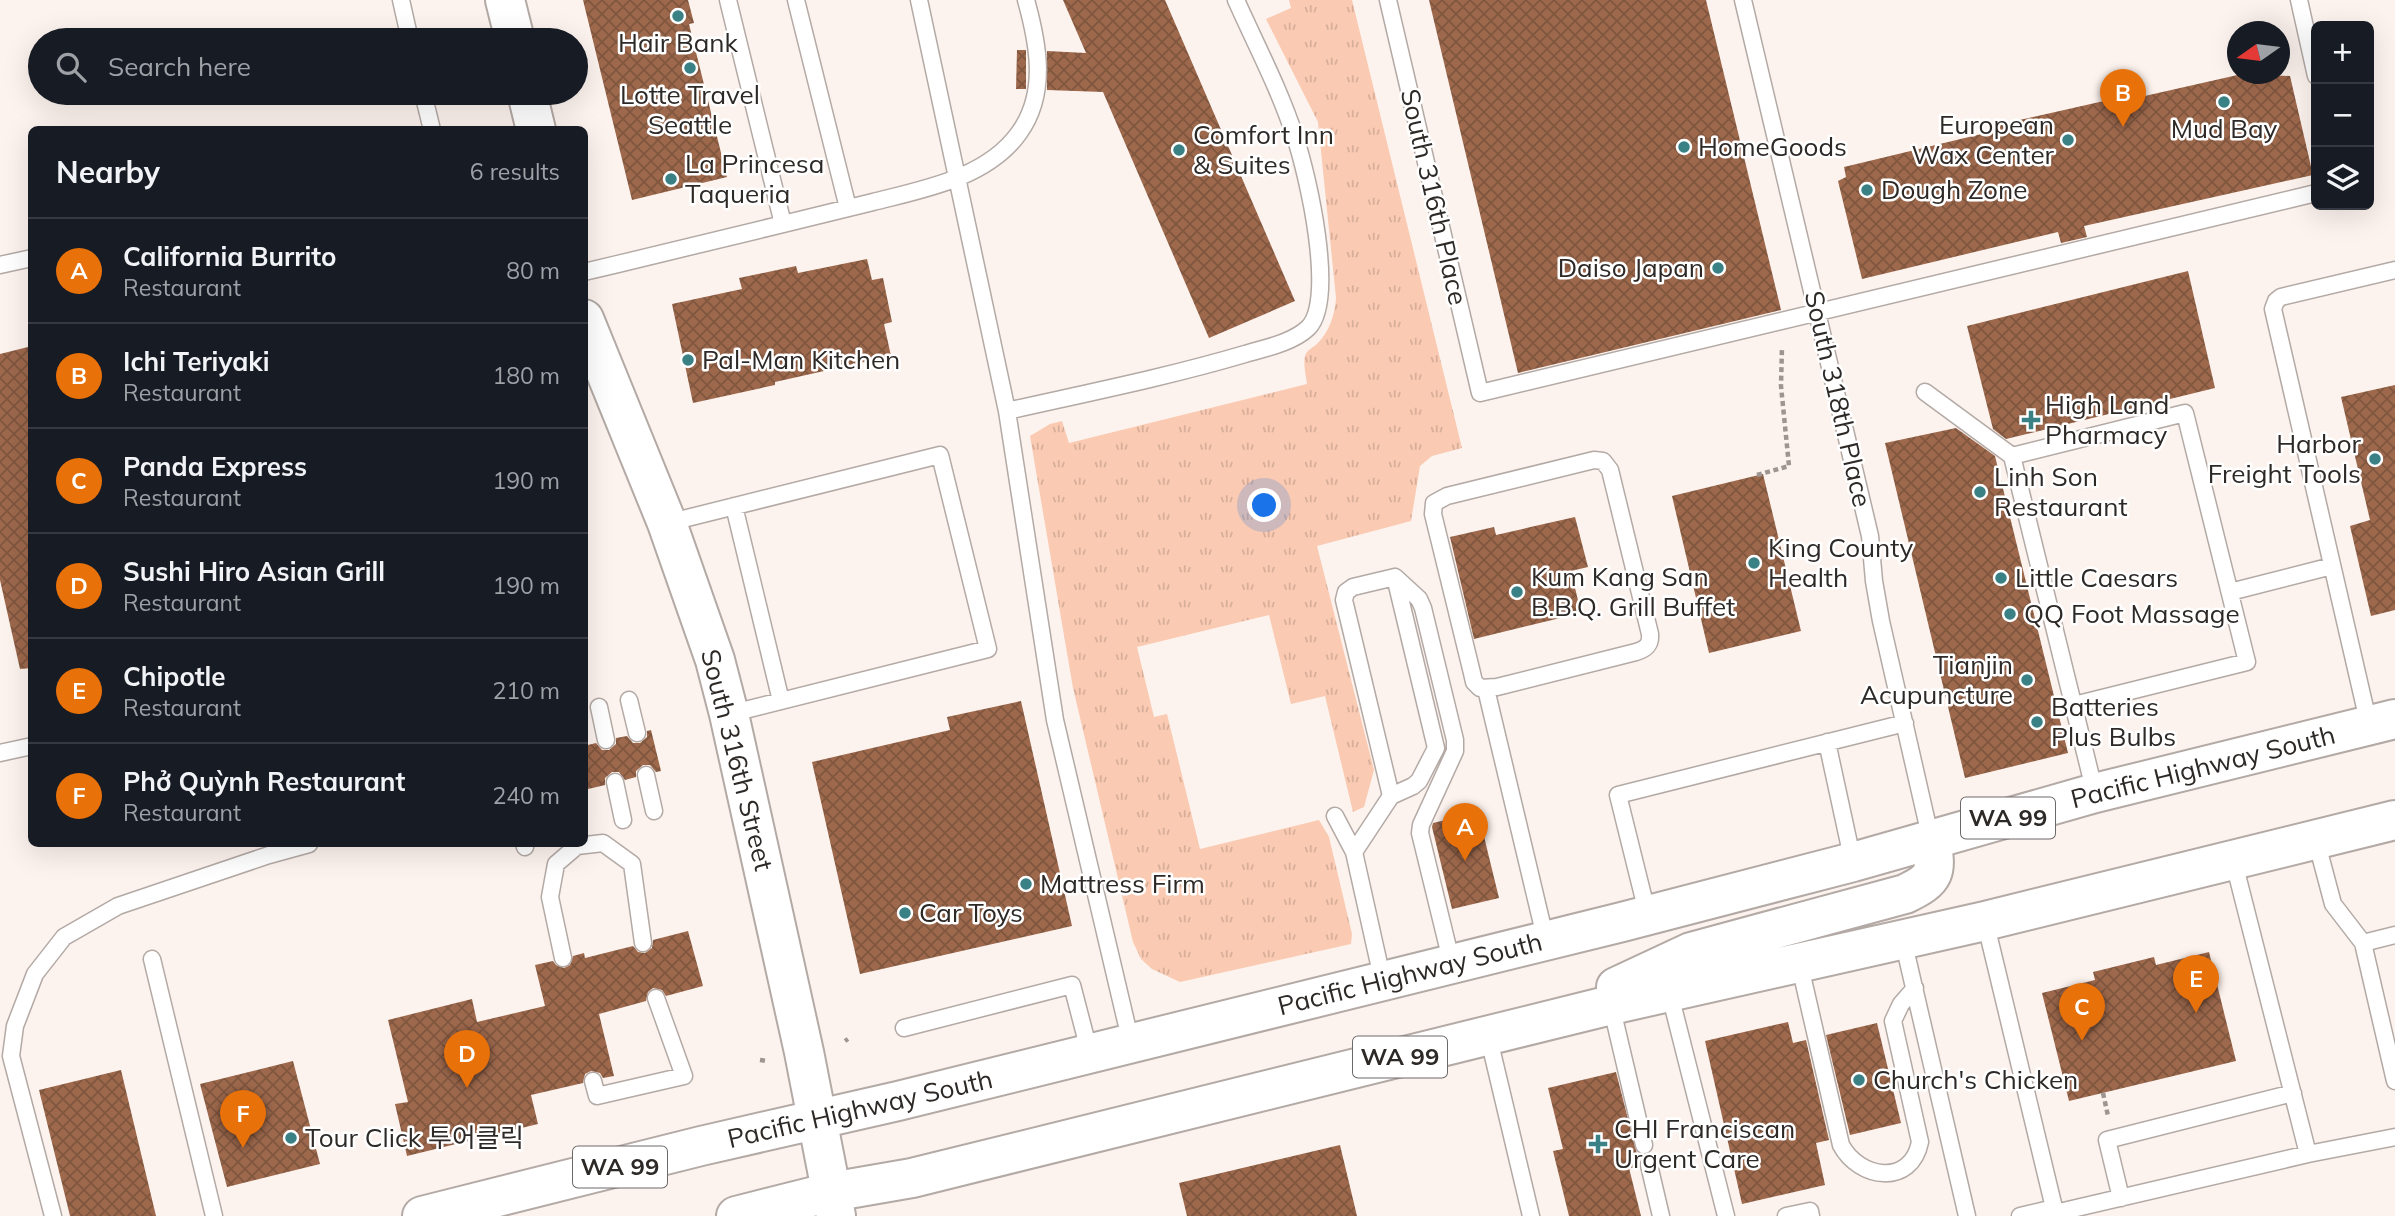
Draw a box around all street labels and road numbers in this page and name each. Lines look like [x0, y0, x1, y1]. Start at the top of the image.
street label: South 316th Place [1394, 86, 1475, 308]
street label: South 318th Place [1798, 288, 1879, 510]
street label: South 316th Street [694, 646, 781, 874]
street label: Pacific Highway South [2067, 718, 2338, 815]
road number: WA 99 [1961, 798, 2055, 838]
street label: Pacific Highway South [1274, 925, 1545, 1022]
road number: WA 99 [1353, 1036, 1447, 1078]
street label: Pacific Highway South [724, 1062, 996, 1155]
road number: WA 99 [573, 1147, 667, 1188]

